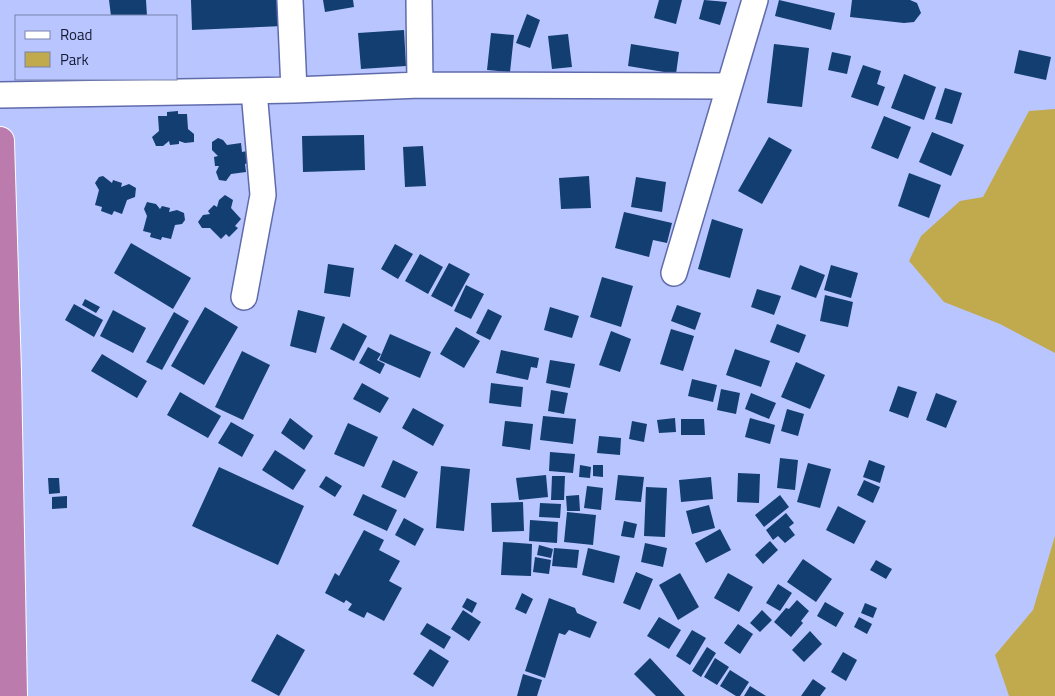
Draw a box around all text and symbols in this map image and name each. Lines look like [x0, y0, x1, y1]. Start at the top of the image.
legend [15, 15, 178, 80]
text: Road [60, 23, 92, 46]
text: Park [60, 48, 89, 71]

